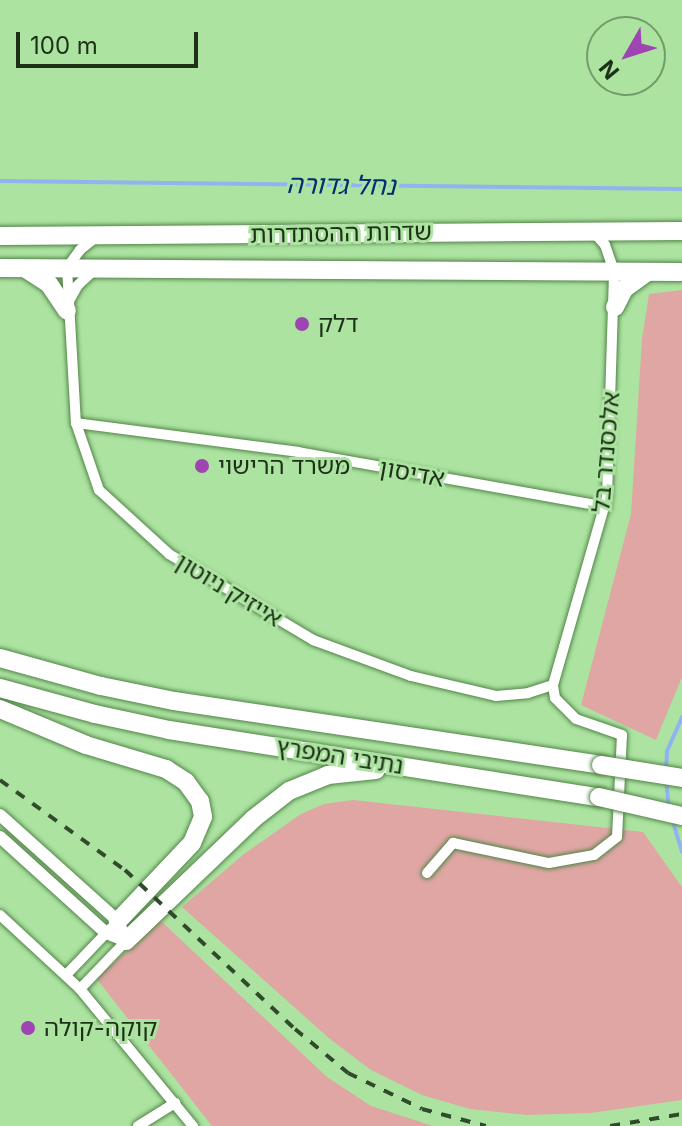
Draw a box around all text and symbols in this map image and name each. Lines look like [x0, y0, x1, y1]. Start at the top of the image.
scale bar [20, 16, 202, 66]
north arrow [586, 16, 666, 96]
text: 100 m [30, 31, 98, 60]
text: N [594, 55, 624, 85]
water label: נחל גדורה [286, 168, 396, 202]
street label: שדרות ההסתדרות [250, 217, 432, 249]
place label: דלק [318, 310, 359, 338]
marker: דלק [293, 315, 311, 333]
street label: אלכסנדר בל [586, 390, 626, 514]
place label: משרד הרישוי [218, 452, 350, 480]
street label: אדיסון [377, 453, 447, 493]
marker: משרד הרישוי [193, 457, 211, 475]
street label: אייזיק ניוטון [171, 547, 287, 633]
street label: נתיבי המפרץ [274, 732, 406, 780]
place label: קוקה-קולה [44, 1014, 157, 1042]
marker: קוקה-קולה [19, 1019, 37, 1037]

